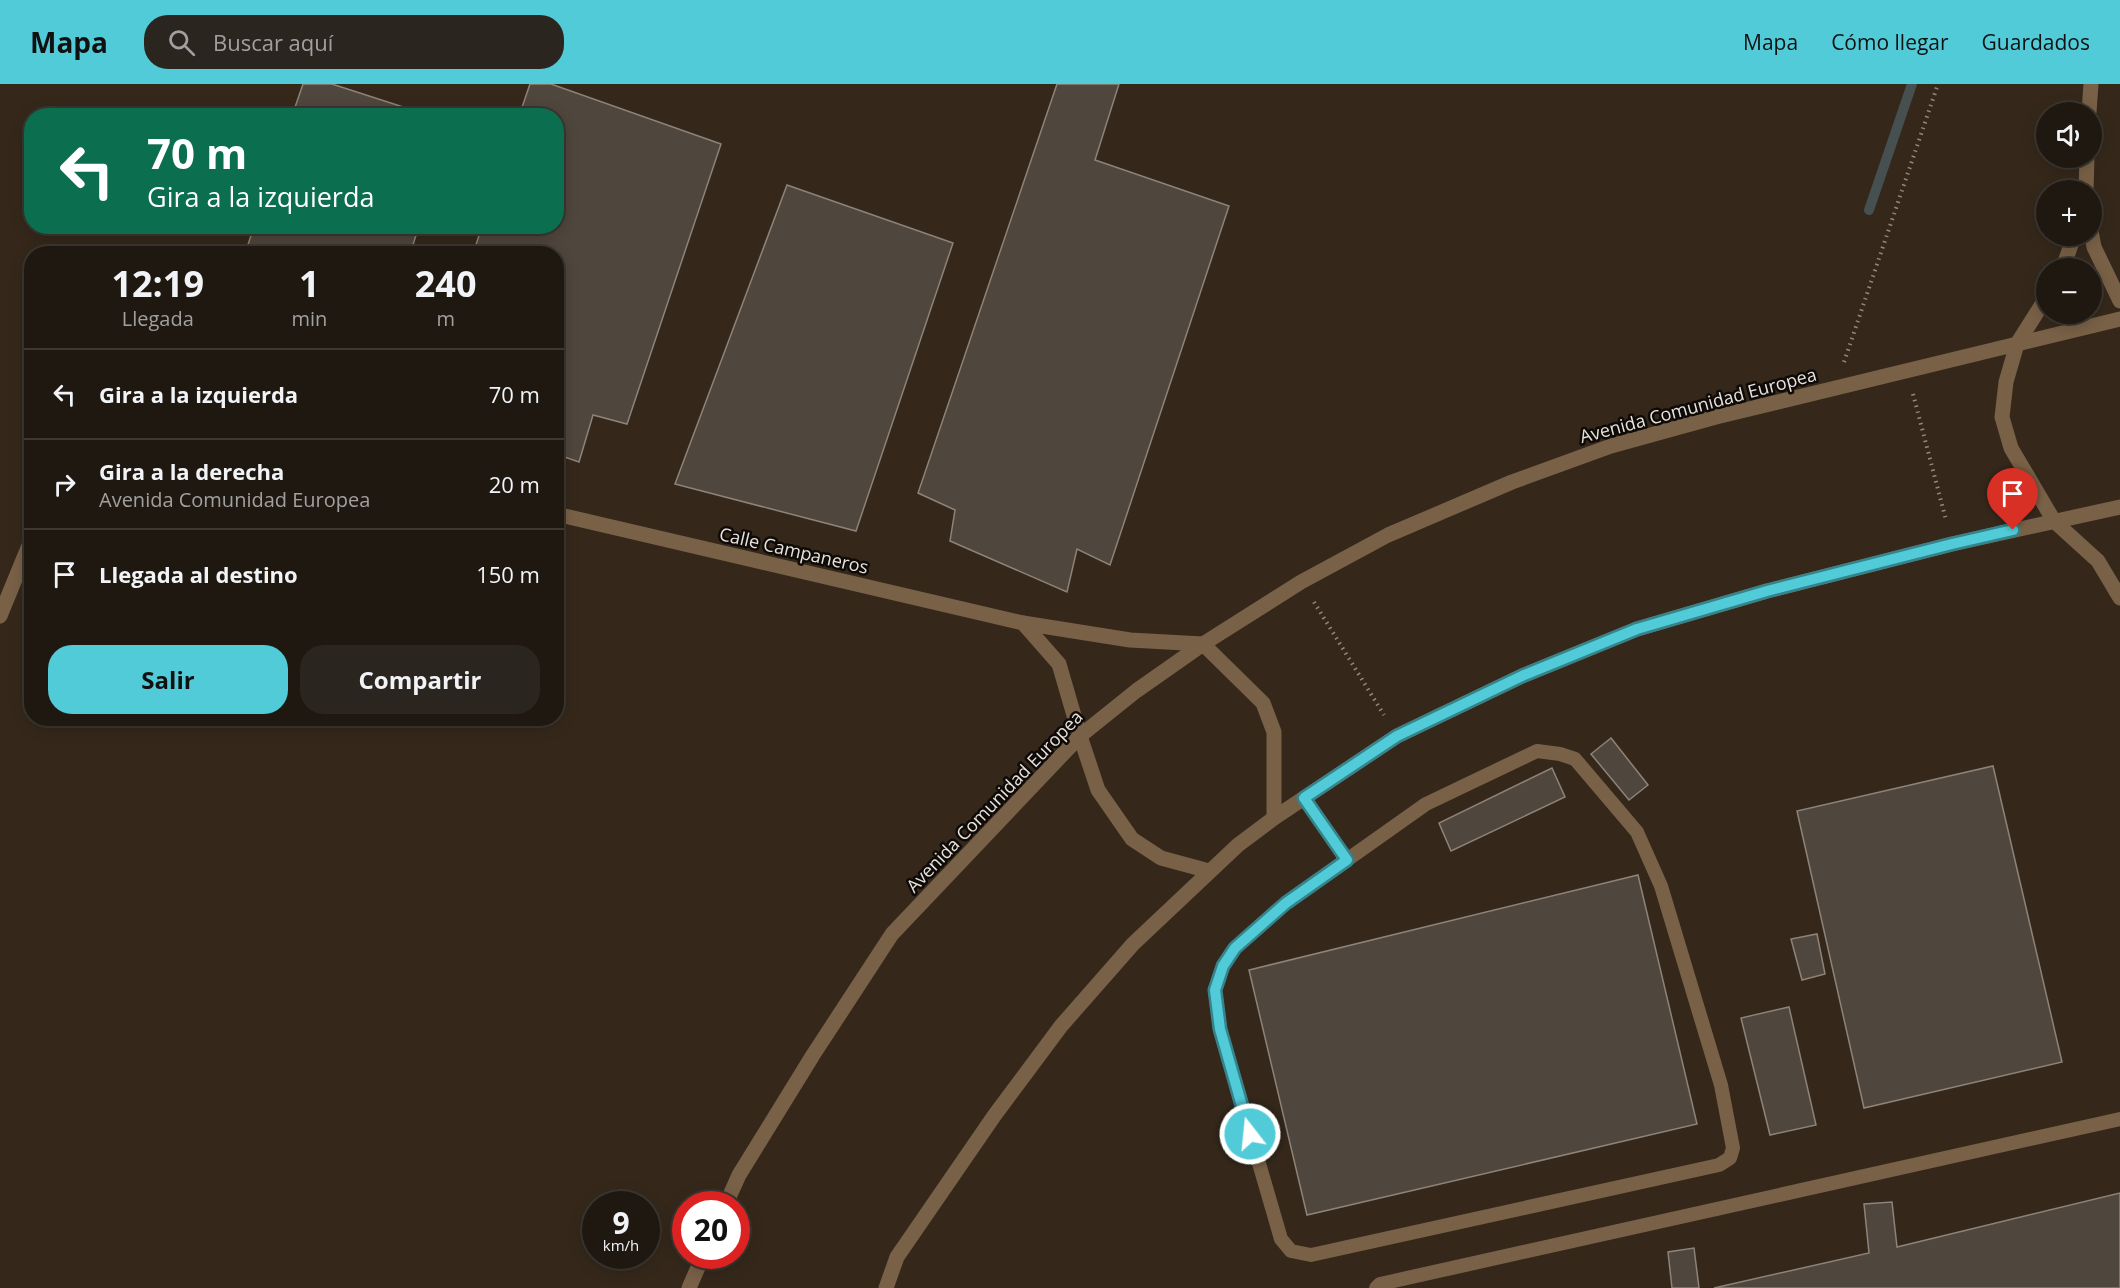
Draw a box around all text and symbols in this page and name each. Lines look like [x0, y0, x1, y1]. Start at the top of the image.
search box [144, 15, 564, 69]
text: Mapa [30, 23, 108, 61]
icon: search [165, 26, 198, 59]
text: Buscar aquí [213, 27, 333, 57]
text: Mapa [1743, 28, 1798, 56]
text: Cómo llegar [1831, 28, 1949, 56]
text: Guardados [1982, 28, 2090, 56]
map controls [2036, 102, 2102, 324]
button: sound [2036, 102, 2102, 168]
text: 70 m [147, 124, 247, 181]
icon: left [48, 132, 126, 210]
text: Gira a la izquierda [147, 178, 374, 215]
button: + [2036, 180, 2102, 246]
button: − [2036, 258, 2102, 324]
text: 12:19 [111, 259, 204, 308]
text: 1 [299, 259, 320, 308]
text: 240 [415, 259, 477, 308]
text: Llegada [122, 305, 194, 332]
text: min [291, 305, 327, 332]
text: m [436, 305, 455, 332]
street label: Avenida Comunidad Europea [1577, 362, 1819, 448]
icon: left [48, 378, 81, 411]
text: Gira a la izquierda [99, 379, 298, 409]
text: 70 m [489, 379, 540, 409]
text: Gira a la derecha [99, 456, 284, 486]
icon: right [48, 468, 81, 501]
pin [1987, 468, 2038, 530]
text: 20 m [489, 469, 540, 499]
icon: arrive [1996, 477, 2029, 510]
text: Avenida Comunidad Europea [99, 486, 370, 513]
street label: Calle Campaneros [717, 521, 871, 579]
icon: arrive [48, 558, 81, 591]
text: Llegada al destino [99, 559, 298, 589]
text: 150 m [476, 559, 540, 589]
button: Salir [48, 645, 288, 714]
button: Compartir [300, 645, 540, 714]
street label: Avenida Comunidad Europea [901, 705, 1087, 897]
position arrow [1218, 1102, 1282, 1166]
speed limit sign: 20 [672, 1191, 750, 1269]
text: 9 [612, 1202, 630, 1243]
text: km/h [603, 1235, 639, 1255]

